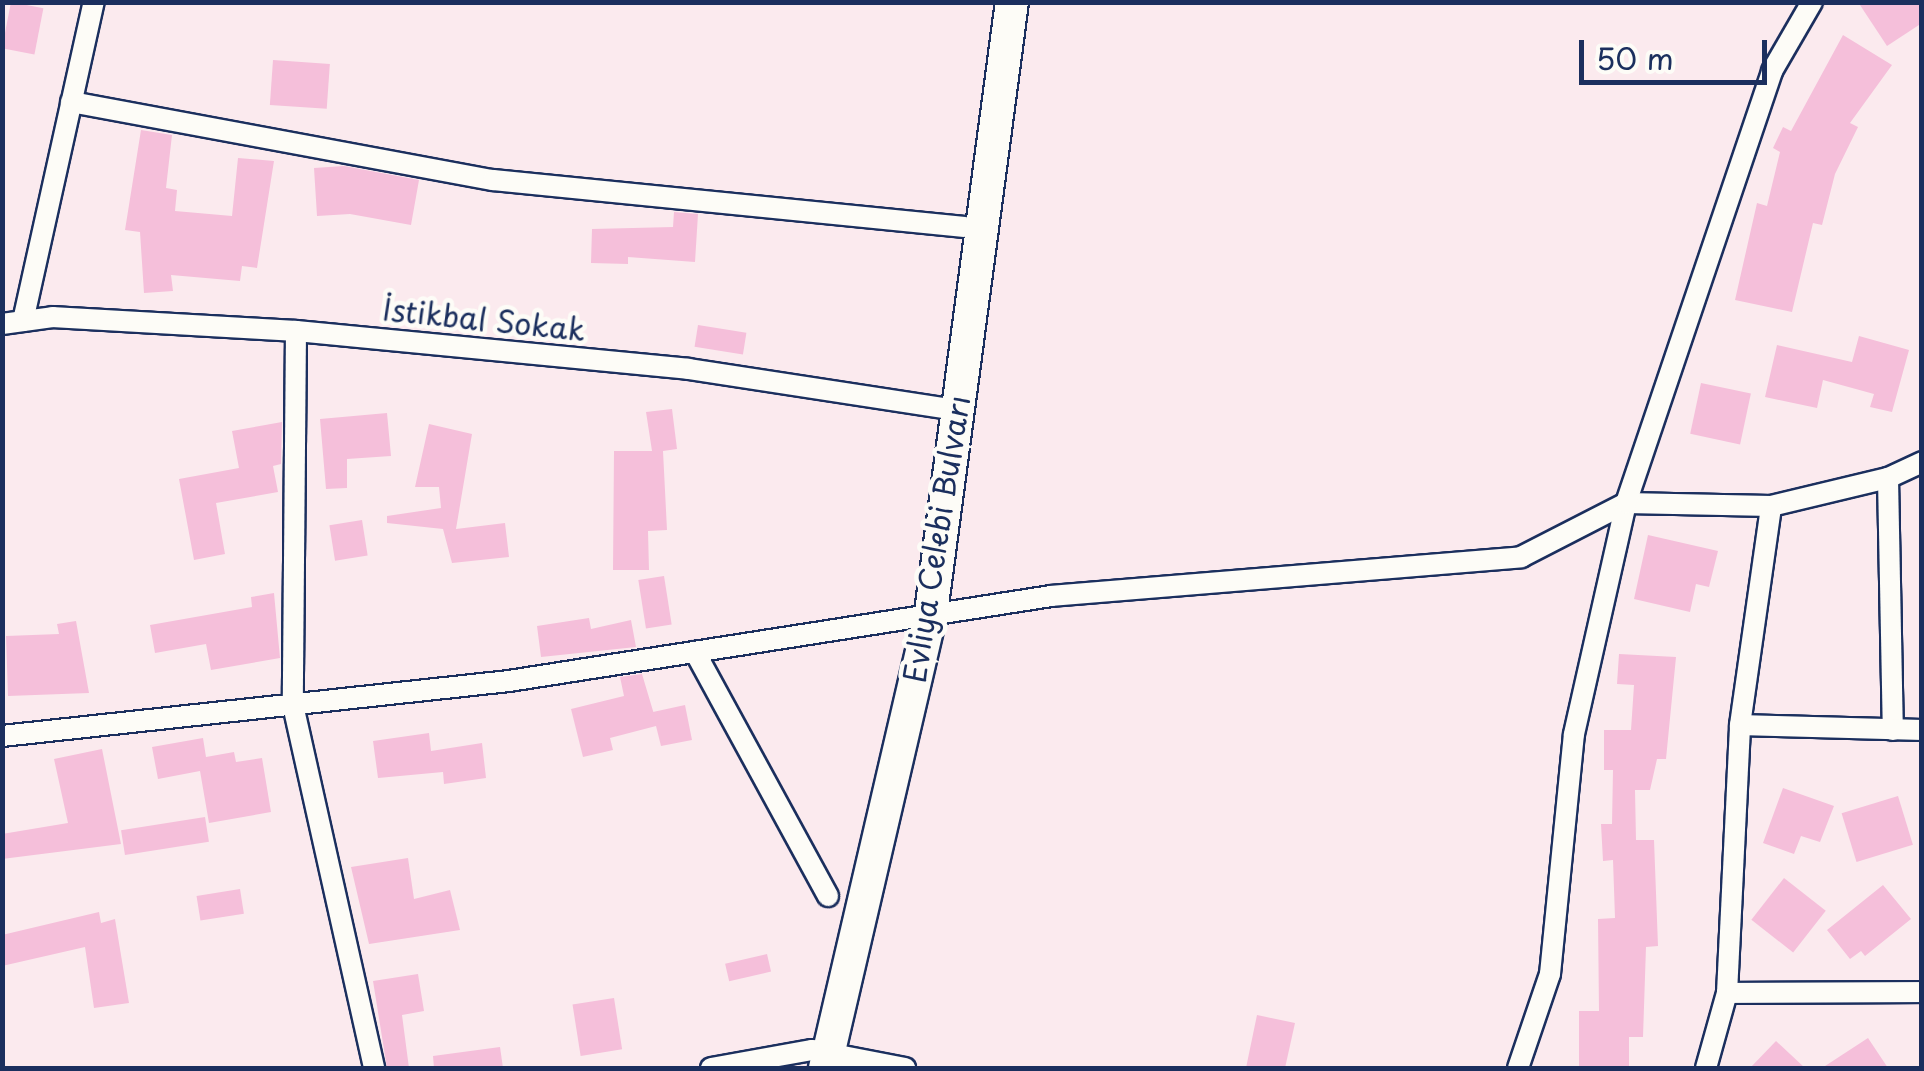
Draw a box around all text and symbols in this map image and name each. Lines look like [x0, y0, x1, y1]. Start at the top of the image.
scale bar [1584, 20, 1772, 82]
text: 50 m [1596, 35, 1674, 80]
street label: İstikbal Sokak [380, 290, 588, 348]
street label: Evliya Celebi Bulvarı [895, 391, 977, 687]

